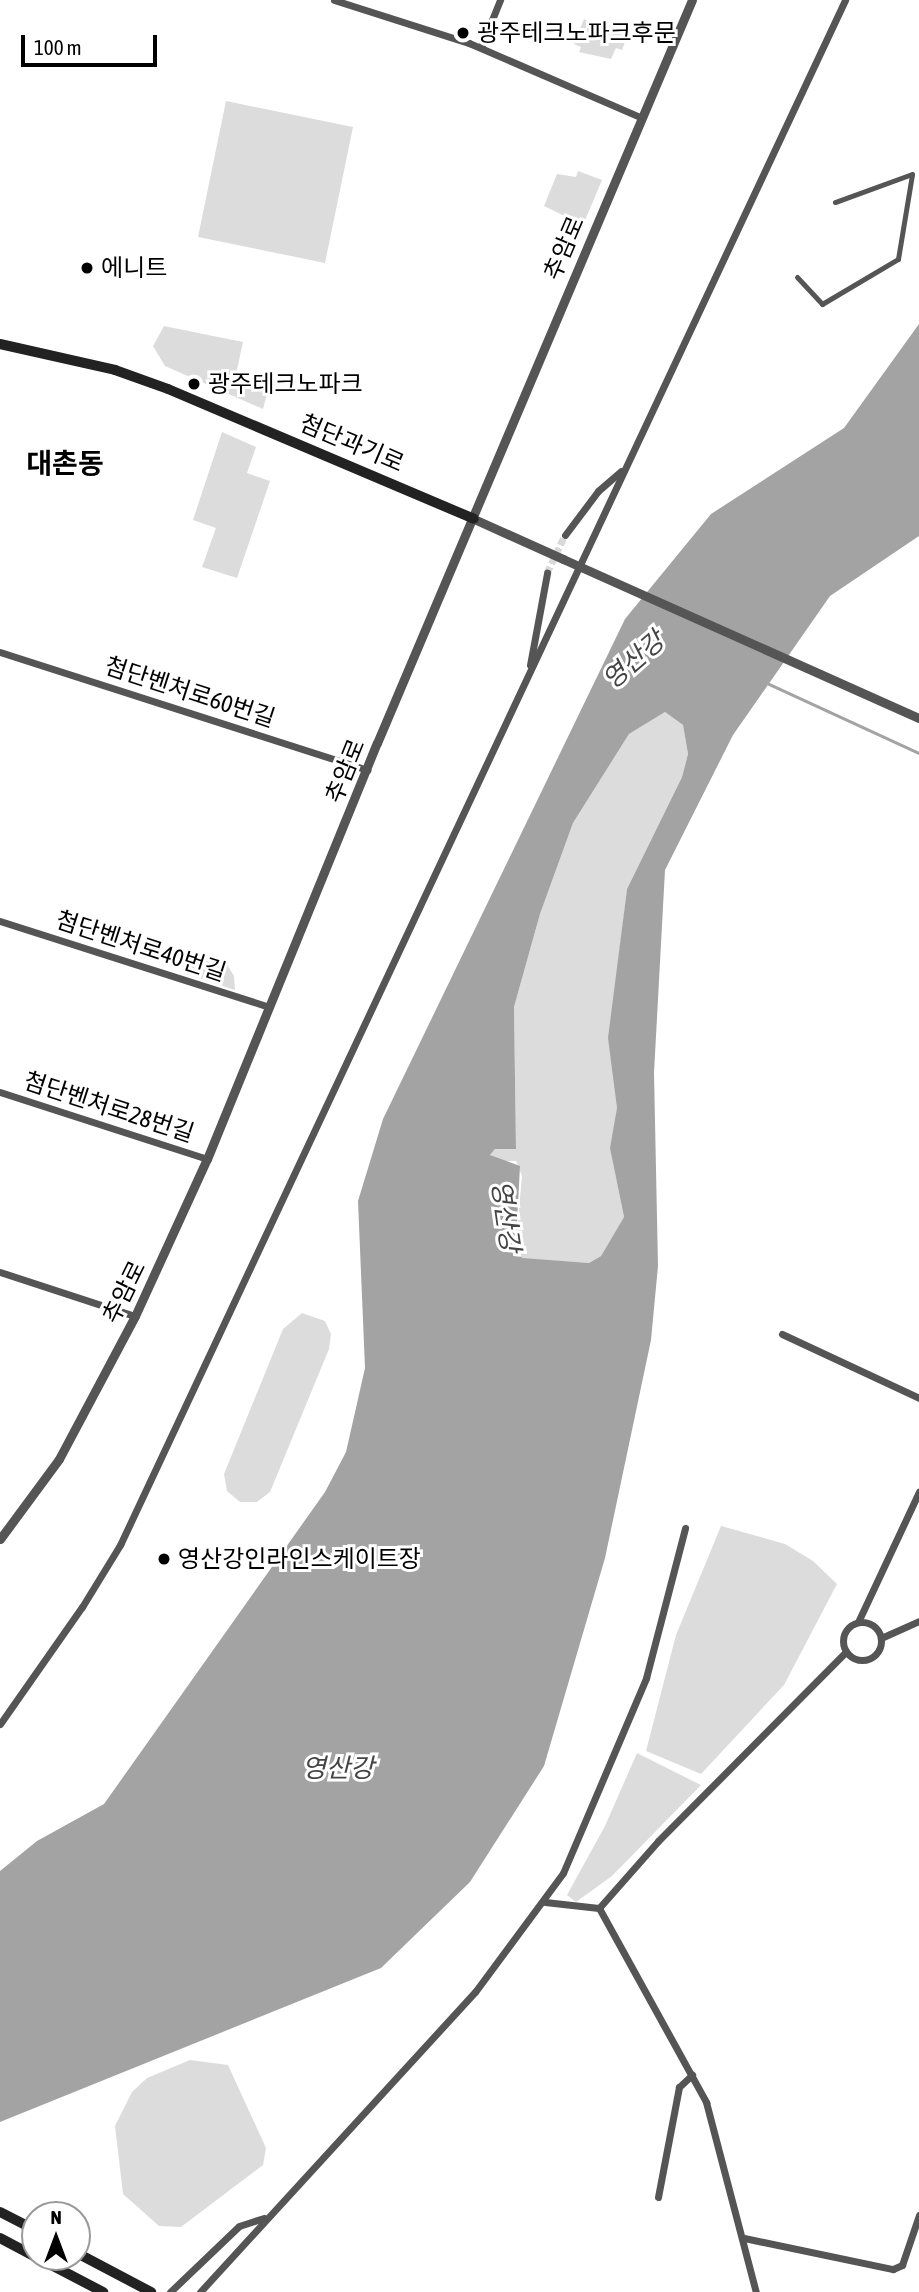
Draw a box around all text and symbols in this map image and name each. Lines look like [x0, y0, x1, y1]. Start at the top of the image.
place label: 광주테크노파크후문 [477, 19, 676, 47]
scale bar [24, 21, 161, 65]
marker: 광주테크노파크후문 [455, 25, 471, 41]
text: 100 m [34, 35, 82, 59]
street label: 추암로 [538, 212, 590, 284]
place label: 에니트 [101, 254, 167, 282]
marker: 에니트 [79, 260, 95, 276]
place label: 광주테크노파크 [208, 370, 363, 398]
marker: 광주테크노파크 [186, 376, 202, 392]
street label: 첨단과기로 [296, 408, 408, 478]
district label: 대촌동 [26, 446, 104, 480]
water label: 영산강 [597, 626, 671, 696]
street label: 첨단벤처로60번길 [101, 651, 279, 733]
street label: 추암로 [319, 735, 371, 807]
street label: 첨단벤처로40번길 [52, 905, 230, 987]
street label: 첨단벤처로28번길 [20, 1066, 198, 1148]
water label: 영산강 [485, 1178, 525, 1254]
street label: 추암로 [97, 1256, 151, 1328]
place label: 영산강인라인스케이트장 [178, 1545, 421, 1573]
marker: 영산강인라인스케이트장 [156, 1551, 172, 1567]
water label: 영산강 [302, 1753, 374, 1785]
north arrow [21, 2201, 91, 2271]
text: N [50, 2206, 62, 2228]

